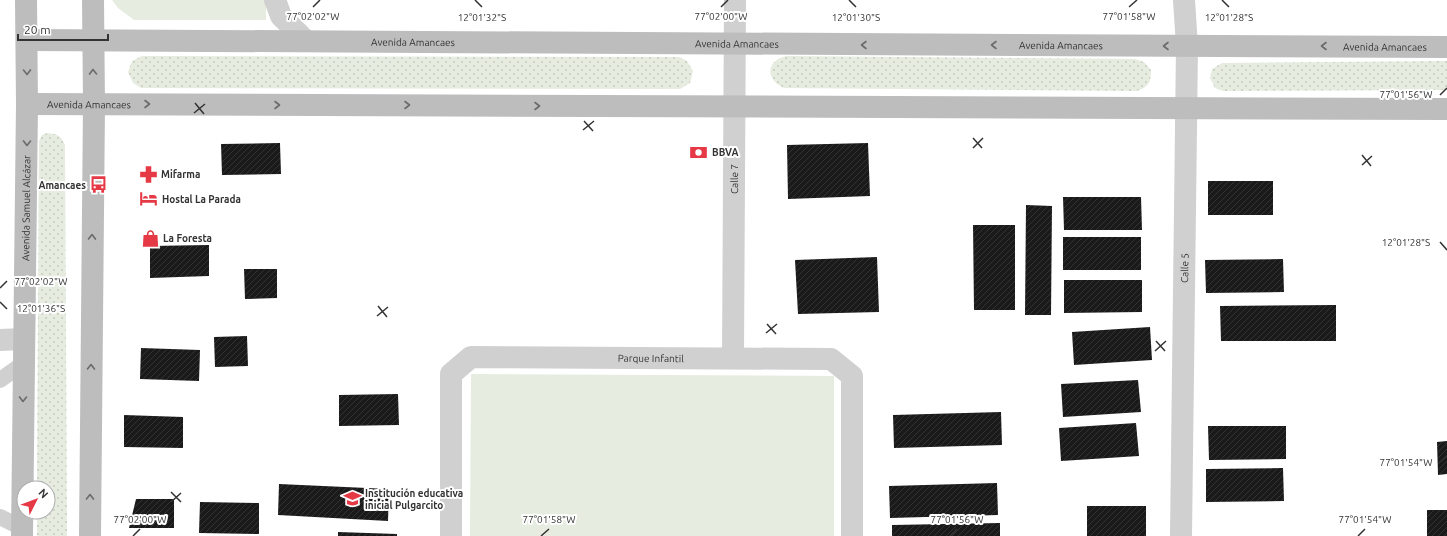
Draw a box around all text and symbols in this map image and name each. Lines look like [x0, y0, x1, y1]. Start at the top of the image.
text: 77°02'02"W [287, 11, 339, 22]
text: 77°02'00"W [695, 11, 747, 22]
text: 77°01'58"W [1103, 11, 1155, 22]
text: 12°01'32"S [458, 12, 506, 23]
text: 12°01'30"S [832, 12, 880, 23]
text: 12°01'28"S [1205, 12, 1253, 23]
scale bar [18, 16, 108, 42]
text: 20 m [24, 23, 51, 36]
street label: Avenida Amancaes [371, 36, 455, 48]
street label: Avenida Amancaes [695, 38, 779, 49]
street label: Avenida Amancaes [1019, 39, 1103, 51]
one-way arrow [861, 41, 867, 49]
one-way arrow [991, 41, 997, 49]
street label: Avenida Amancaes [1343, 41, 1427, 52]
one-way arrow [1163, 42, 1169, 50]
one-way arrow [1321, 42, 1327, 50]
one-way arrow [23, 69, 31, 75]
one-way arrow [89, 69, 97, 75]
text: 77°01'56"W [1380, 89, 1432, 100]
street label: Avenida Amancaes [47, 99, 131, 110]
one-way arrow [144, 100, 150, 108]
one-way arrow [274, 101, 280, 109]
one-way arrow [404, 101, 410, 109]
one-way arrow [534, 102, 540, 110]
one-way arrow [23, 140, 31, 146]
bank icon: BBVA [689, 142, 709, 162]
place label: BBVA [712, 147, 738, 158]
street label: Avenida Samuel Alcázar [20, 155, 32, 261]
pharmacy icon: Mifarma [138, 164, 158, 184]
street label: Calle 7 [728, 164, 740, 194]
place label: Mifarma [161, 169, 200, 180]
bus stop icon: Amancaes [89, 175, 109, 195]
place label: Amancaes [38, 180, 86, 191]
hotel icon: Hostal La Parada [139, 189, 159, 209]
place label: Hostal La Parada [162, 194, 241, 205]
shop icon: La Foresta [140, 228, 160, 248]
place label: La Foresta [163, 233, 212, 244]
one-way arrow [88, 234, 97, 240]
text: 12°01'28"S [1382, 237, 1430, 248]
street label: Calle 5 [1179, 253, 1190, 283]
text: 77°02'02"W [15, 276, 67, 287]
text: 12°01'36"S [17, 303, 65, 314]
street label: Parque Infantil [618, 352, 684, 364]
one-way arrow [87, 364, 95, 370]
one-way arrow [19, 396, 27, 402]
text: 77°01'54"W [1380, 457, 1432, 468]
north arrow [16, 480, 56, 520]
text: N [36, 486, 51, 500]
place label: Institución educativa inicial Pulgarcito [365, 488, 463, 511]
school or university icon: Institución educativa inicial Pulgarcito [342, 489, 362, 509]
one-way arrow [86, 494, 94, 500]
text: 77°02'00"W [114, 514, 166, 525]
text: 77°01'58"W [523, 514, 575, 525]
text: 77°01'56"W [931, 514, 983, 525]
text: 77°01'54"W [1339, 514, 1391, 525]

